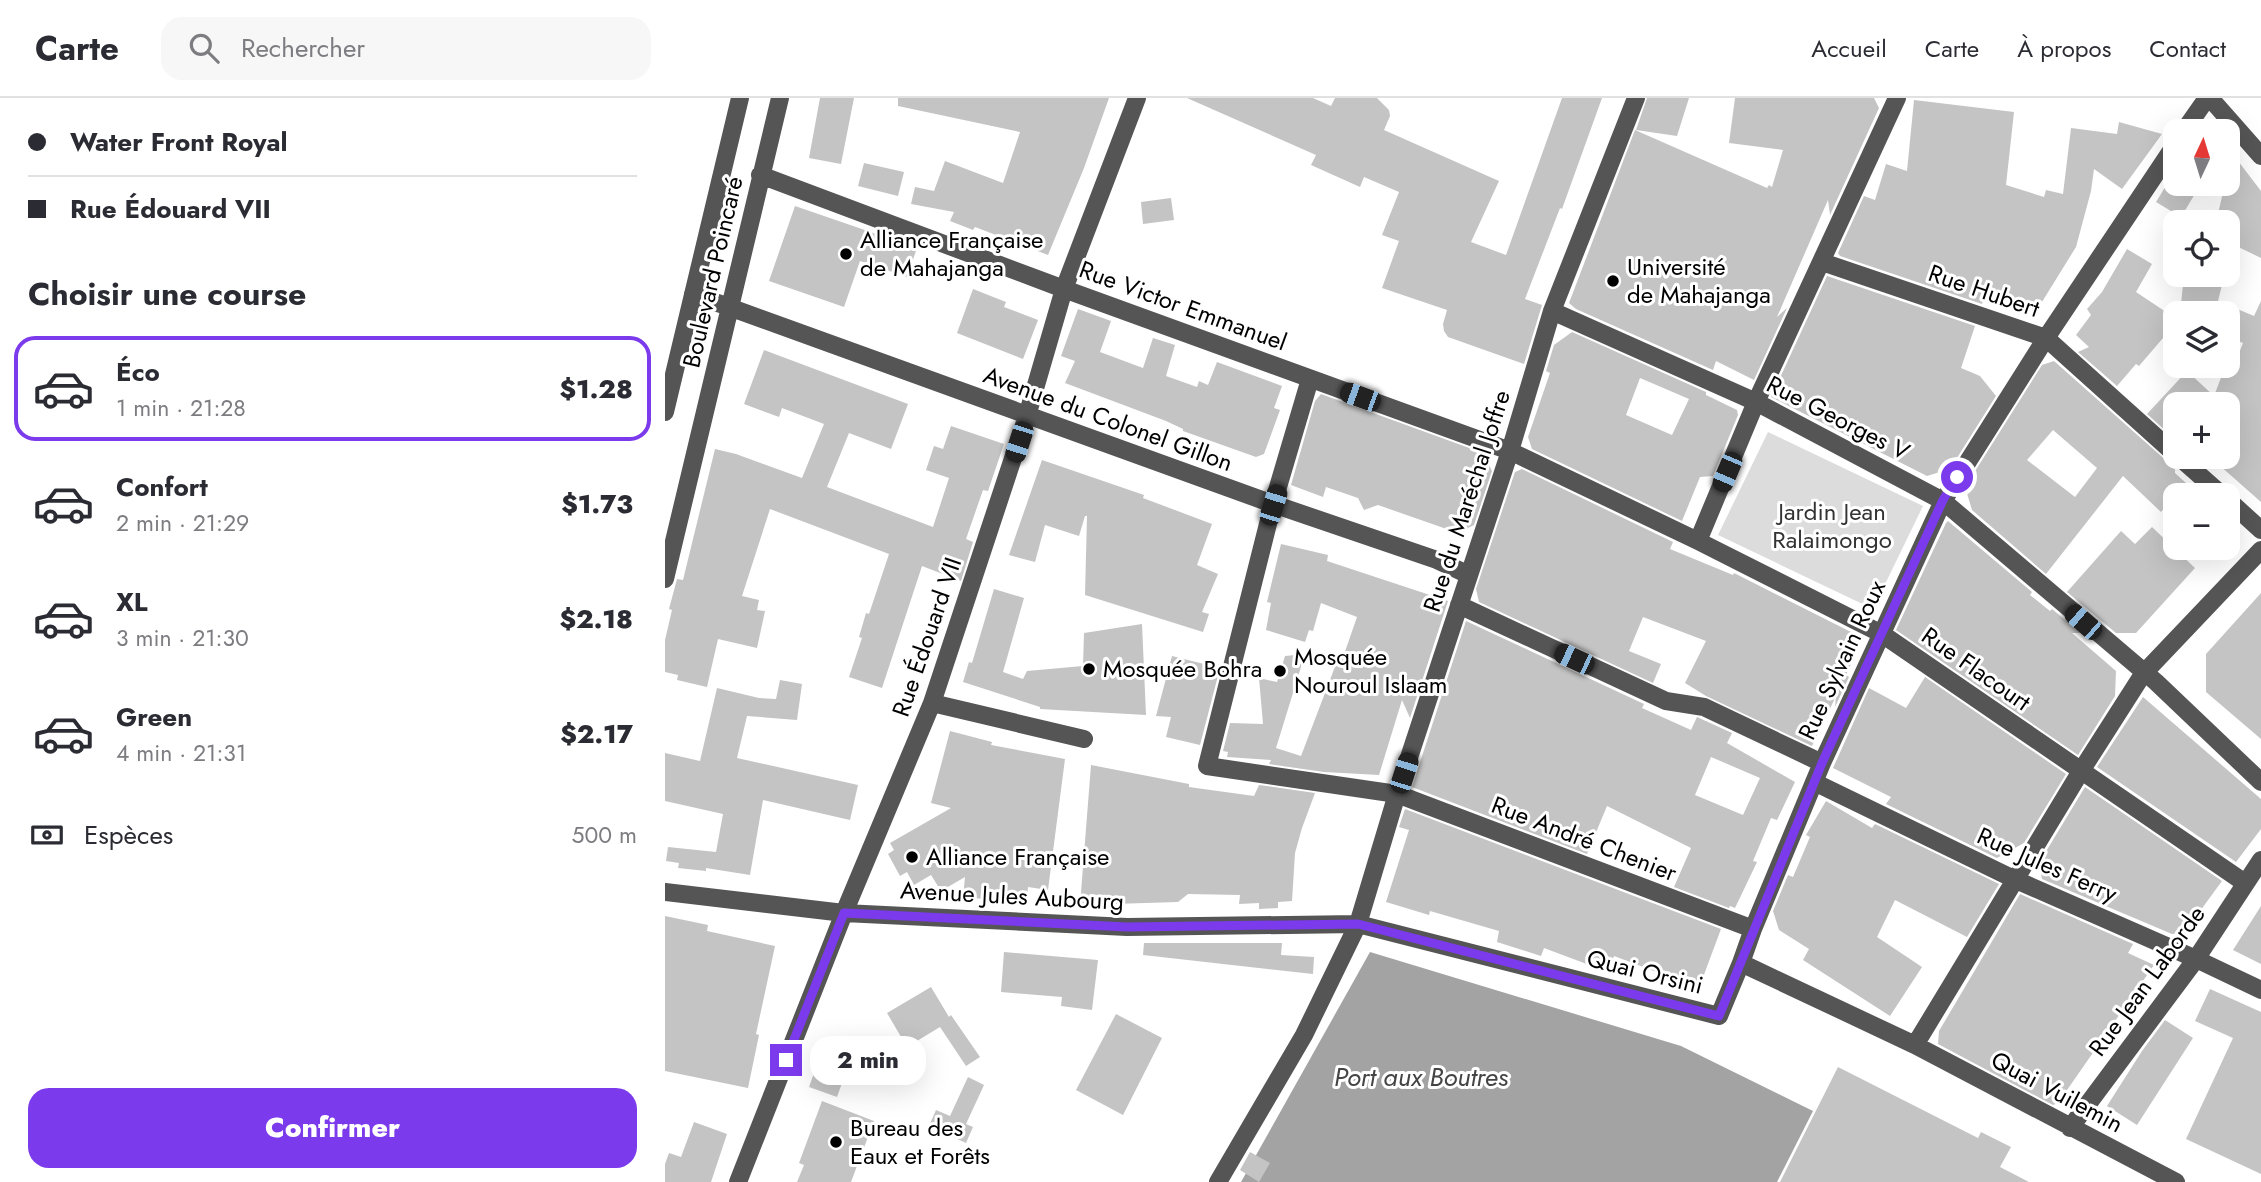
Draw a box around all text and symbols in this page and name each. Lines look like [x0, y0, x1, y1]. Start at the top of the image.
search box [161, 17, 651, 80]
text: Carte [35, 25, 119, 72]
icon: search [185, 29, 223, 67]
text: Rechercher [241, 29, 365, 67]
text: Accueil [1811, 31, 1887, 66]
text: Carte [1925, 31, 1979, 66]
text: À propos [2017, 31, 2111, 66]
text: Contact [2149, 31, 2226, 66]
north arrow [2163, 119, 2240, 196]
map controls [2163, 119, 2240, 560]
text: Water Front Royal [70, 123, 288, 161]
street label: Boulevard Poincaré [673, 173, 752, 371]
text: Rue Édouard VII [70, 190, 271, 228]
button: locate [2163, 210, 2240, 287]
place label: Alliance Française de Mahajanga [860, 222, 1043, 285]
marker: Alliance Française de Mahajanga [838, 246, 854, 262]
place label: Université de Mahajanga [1627, 249, 1771, 312]
street label: Rue Victor Emmanuel [1074, 252, 1292, 359]
street label: Rue Hubert [1924, 255, 2045, 326]
text: Choisir une course [28, 271, 306, 317]
marker: Université de Mahajanga [1605, 273, 1621, 289]
button: layers [2163, 301, 2240, 378]
text: Éco [116, 353, 160, 391]
icon: car [32, 357, 95, 420]
street label: Avenue du Colonel Gillon [979, 357, 1238, 480]
street label: Rue Georges V [1761, 366, 1916, 469]
text: $1.28 [560, 370, 633, 408]
car [1337, 380, 1384, 414]
street label: Rue du Maréchal Joffre [1414, 385, 1519, 616]
text: 1 min · 21:28 [116, 391, 246, 425]
button: + [2163, 392, 2240, 469]
car [1003, 419, 1036, 465]
car [1710, 449, 1745, 495]
route start [1941, 461, 1973, 493]
text: Confort [116, 468, 208, 506]
icon: car [32, 472, 95, 535]
car [1257, 482, 1290, 528]
button: − [2163, 483, 2240, 560]
text: $1.73 [561, 485, 633, 523]
park label: Jardin Jean Ralaimongo [1772, 494, 1892, 557]
text: 2 min · 21:29 [116, 506, 249, 540]
street label: Rue Édouard VII [883, 552, 970, 721]
street label: Rue Sylvain Roux [1789, 574, 1894, 745]
text: XL [116, 583, 148, 621]
icon: car [32, 587, 95, 650]
text: $2.18 [560, 600, 633, 638]
car [2061, 600, 2106, 644]
street label: Rue Flacourt [1915, 618, 2038, 719]
text: 3 min · 21:30 [116, 621, 249, 655]
place label: Mosquée Nouroul Islaam [1294, 639, 1447, 702]
car [1551, 641, 1598, 677]
place label: Mosquée Bohra [1103, 651, 1262, 686]
marker: Mosquée Bohra [1081, 661, 1097, 677]
marker: Mosquée Nouroul Islaam [1272, 663, 1288, 679]
text: Green [116, 698, 192, 736]
icon: car [32, 702, 95, 765]
text: $2.17 [560, 715, 633, 753]
text: 4 min · 21:31 [116, 736, 246, 770]
car [1388, 750, 1421, 796]
street label: Rue André Chenier [1486, 787, 1683, 890]
icon: cash [28, 816, 66, 854]
text: Espèces [84, 816, 173, 854]
text: 500 m [572, 818, 637, 852]
street label: Rue Jules Ferry [1972, 818, 2123, 911]
place label: Alliance Française [926, 839, 1109, 874]
marker: Alliance Française [904, 849, 920, 865]
street label: Avenue Jules Aubourg [899, 872, 1125, 919]
street label: Rue Jean Laborde [2080, 898, 2213, 1063]
street label: Quai Orsini [1583, 940, 1707, 1003]
callout: 2 min [811, 1035, 926, 1084]
street label: Quai Vuilemin [1985, 1042, 2129, 1141]
text: 2 min [837, 1043, 899, 1077]
route end [770, 1044, 802, 1076]
water label: Port aux Boutres [1334, 1058, 1509, 1096]
button: Confirmer [28, 1088, 637, 1168]
place label: Bureau des Eaux et Forêts [850, 1110, 990, 1173]
marker: Bureau des Eaux et Forêts [828, 1134, 844, 1150]

